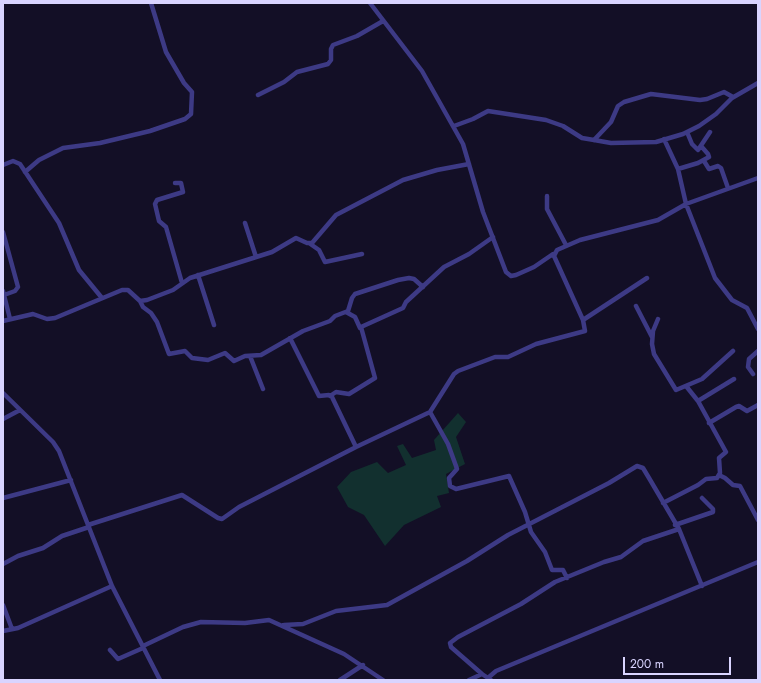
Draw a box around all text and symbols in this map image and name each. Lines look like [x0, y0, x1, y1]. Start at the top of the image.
scale bar [625, 649, 733, 675]
text: 200 m [630, 655, 664, 673]

